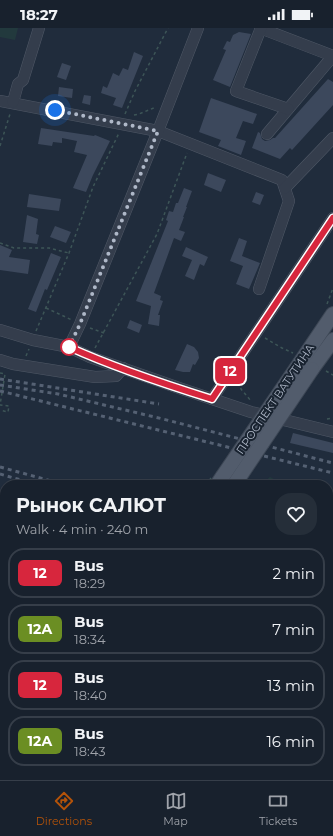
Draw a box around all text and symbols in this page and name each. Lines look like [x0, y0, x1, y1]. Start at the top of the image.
text: 18:27 [20, 5, 58, 24]
your location [45, 100, 65, 120]
unlabelled marker [60, 338, 78, 356]
street label: ПРОСПЕКТ ВАТУТИНА [233, 341, 317, 457]
line badge: 12 [212, 358, 248, 384]
text: 12 [223, 362, 237, 380]
button: heart [275, 493, 317, 535]
text: Рынок САЛЮТ [16, 494, 166, 517]
text: Walk · 4 min · 240 m [16, 521, 148, 537]
text: Bus [74, 556, 104, 575]
text: 12 [33, 564, 47, 582]
text: 2 min [272, 564, 315, 583]
text: 18:29 [74, 575, 105, 591]
text: Bus [74, 612, 104, 631]
text: 12А [28, 620, 53, 638]
text: 7 min [272, 620, 315, 639]
text: 18:34 [74, 631, 106, 647]
text: Bus [74, 668, 104, 687]
text: 12 [33, 676, 47, 694]
text: 13 min [267, 676, 315, 695]
text: 18:40 [74, 687, 107, 703]
text: Bus [74, 724, 104, 743]
text: 12А [28, 732, 53, 750]
text: 16 min [266, 732, 315, 751]
text: 18:43 [74, 743, 105, 759]
tab: Directions [36, 790, 92, 828]
tab: Map [163, 790, 188, 828]
tab: Tickets [259, 790, 297, 828]

